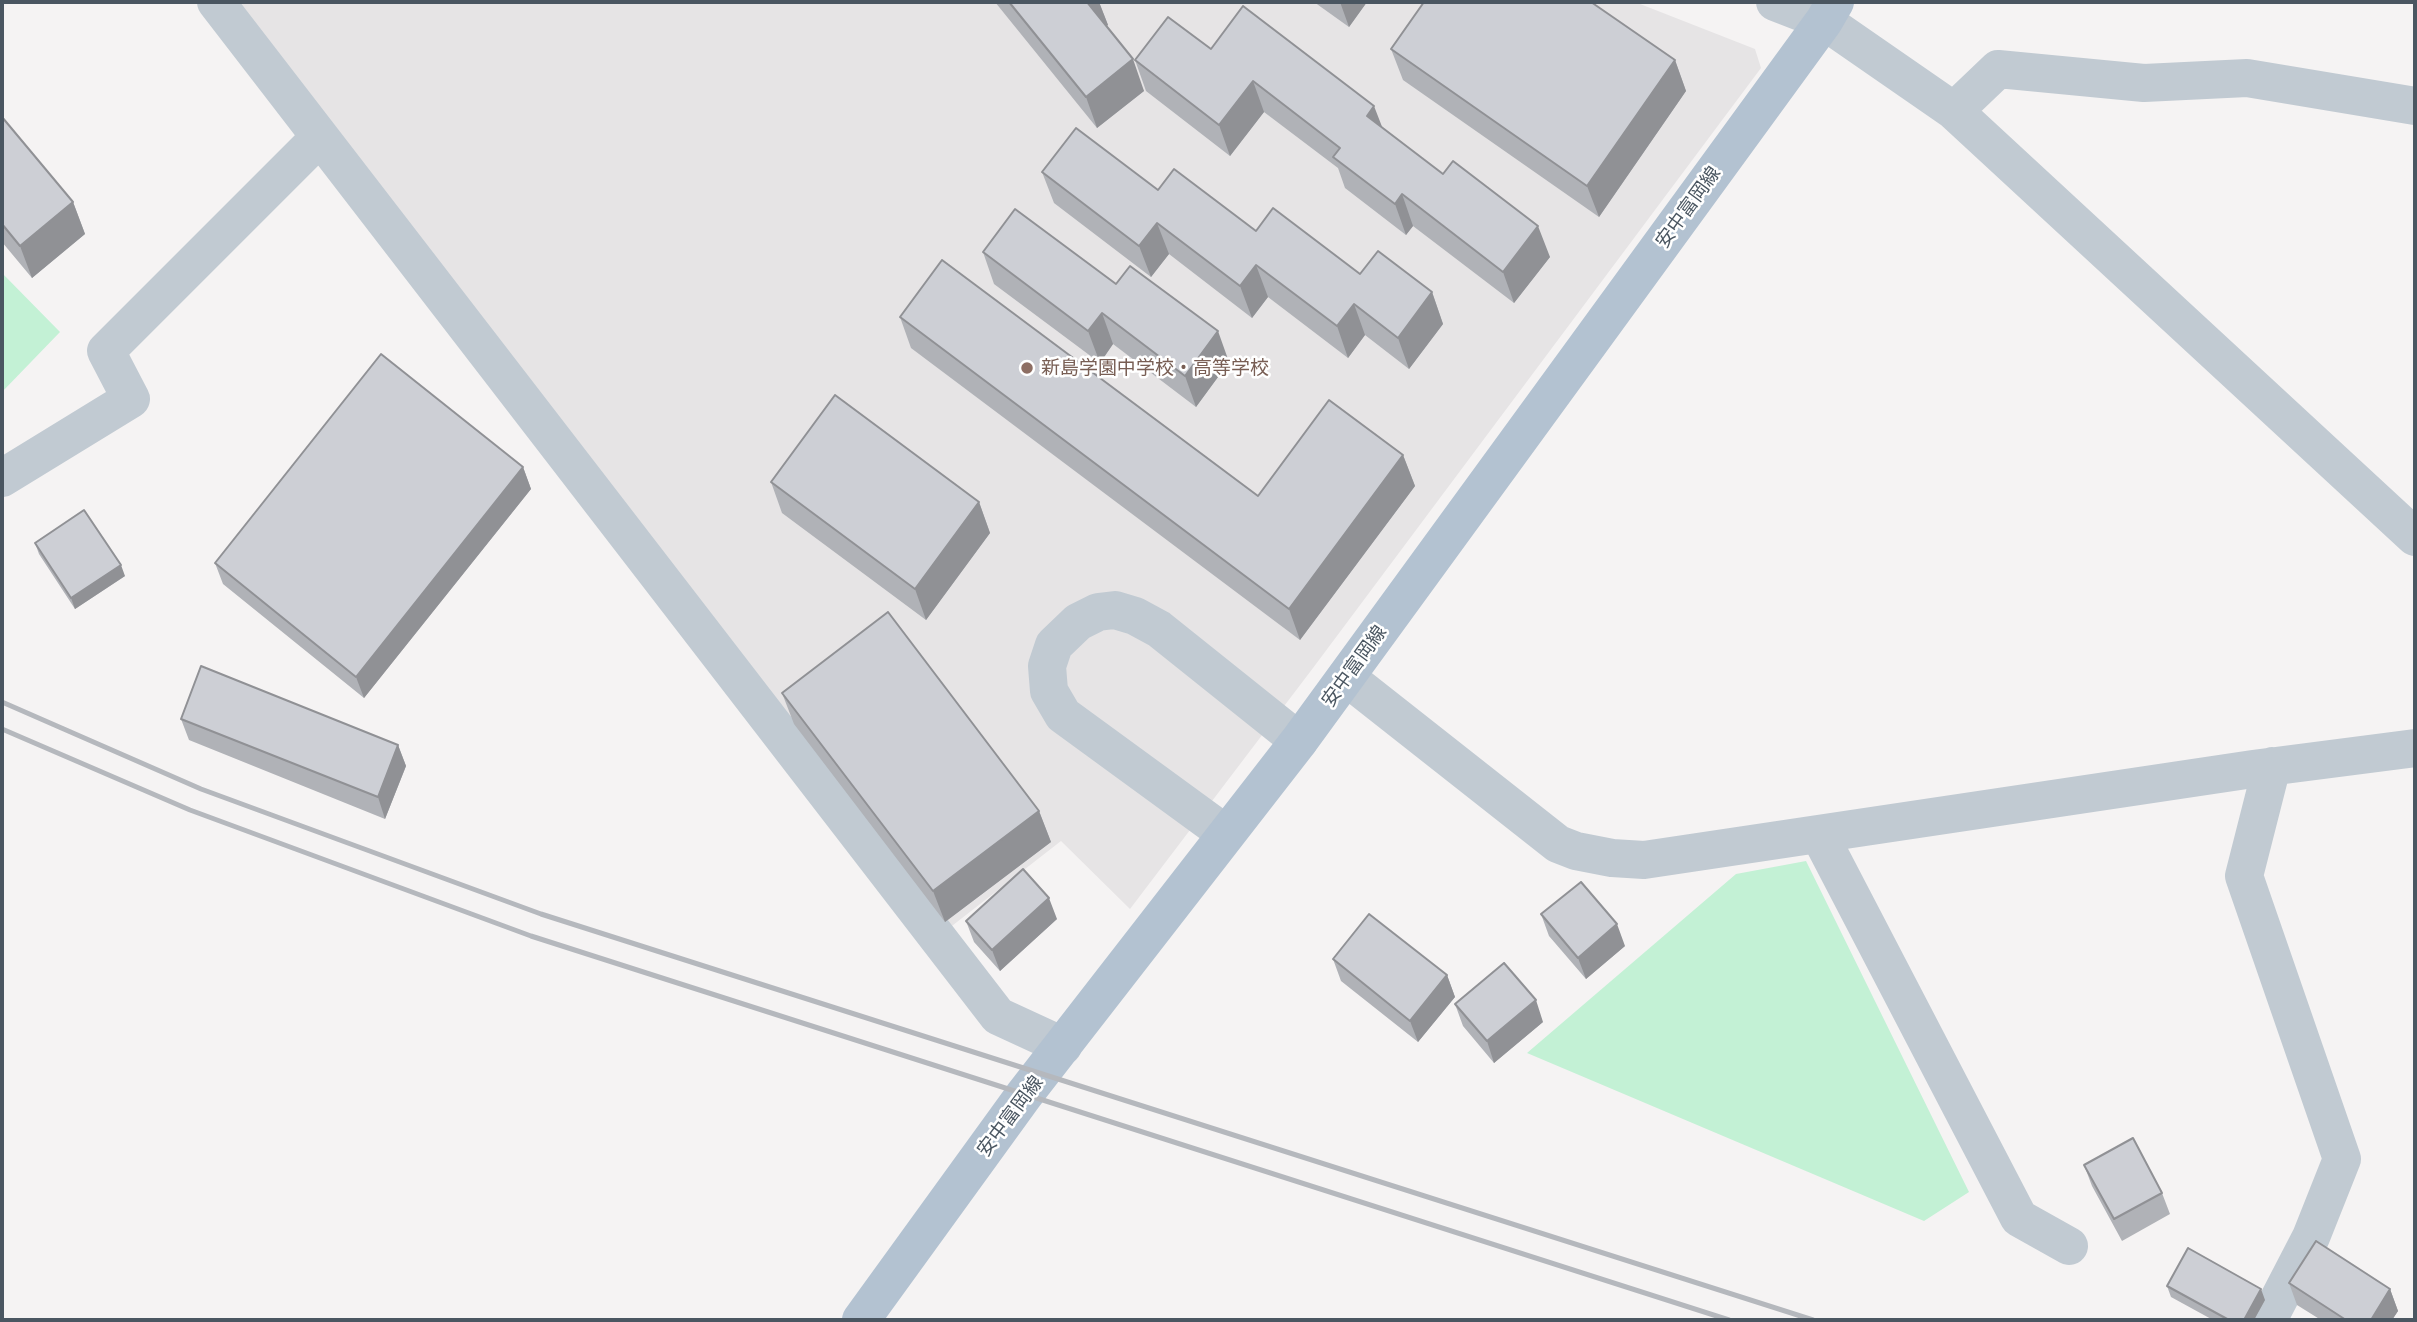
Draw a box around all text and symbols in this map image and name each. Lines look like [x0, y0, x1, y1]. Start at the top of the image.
street label: 安中富岡線 [1651, 162, 1725, 252]
place label: 新島学園中学校・高等学校 [1041, 357, 1269, 379]
marker: 新島学園中学校・高等学校 [1019, 360, 1035, 376]
street label: 安中富岡線 [1317, 621, 1391, 711]
street label: 安中富岡線 [972, 1071, 1048, 1161]

